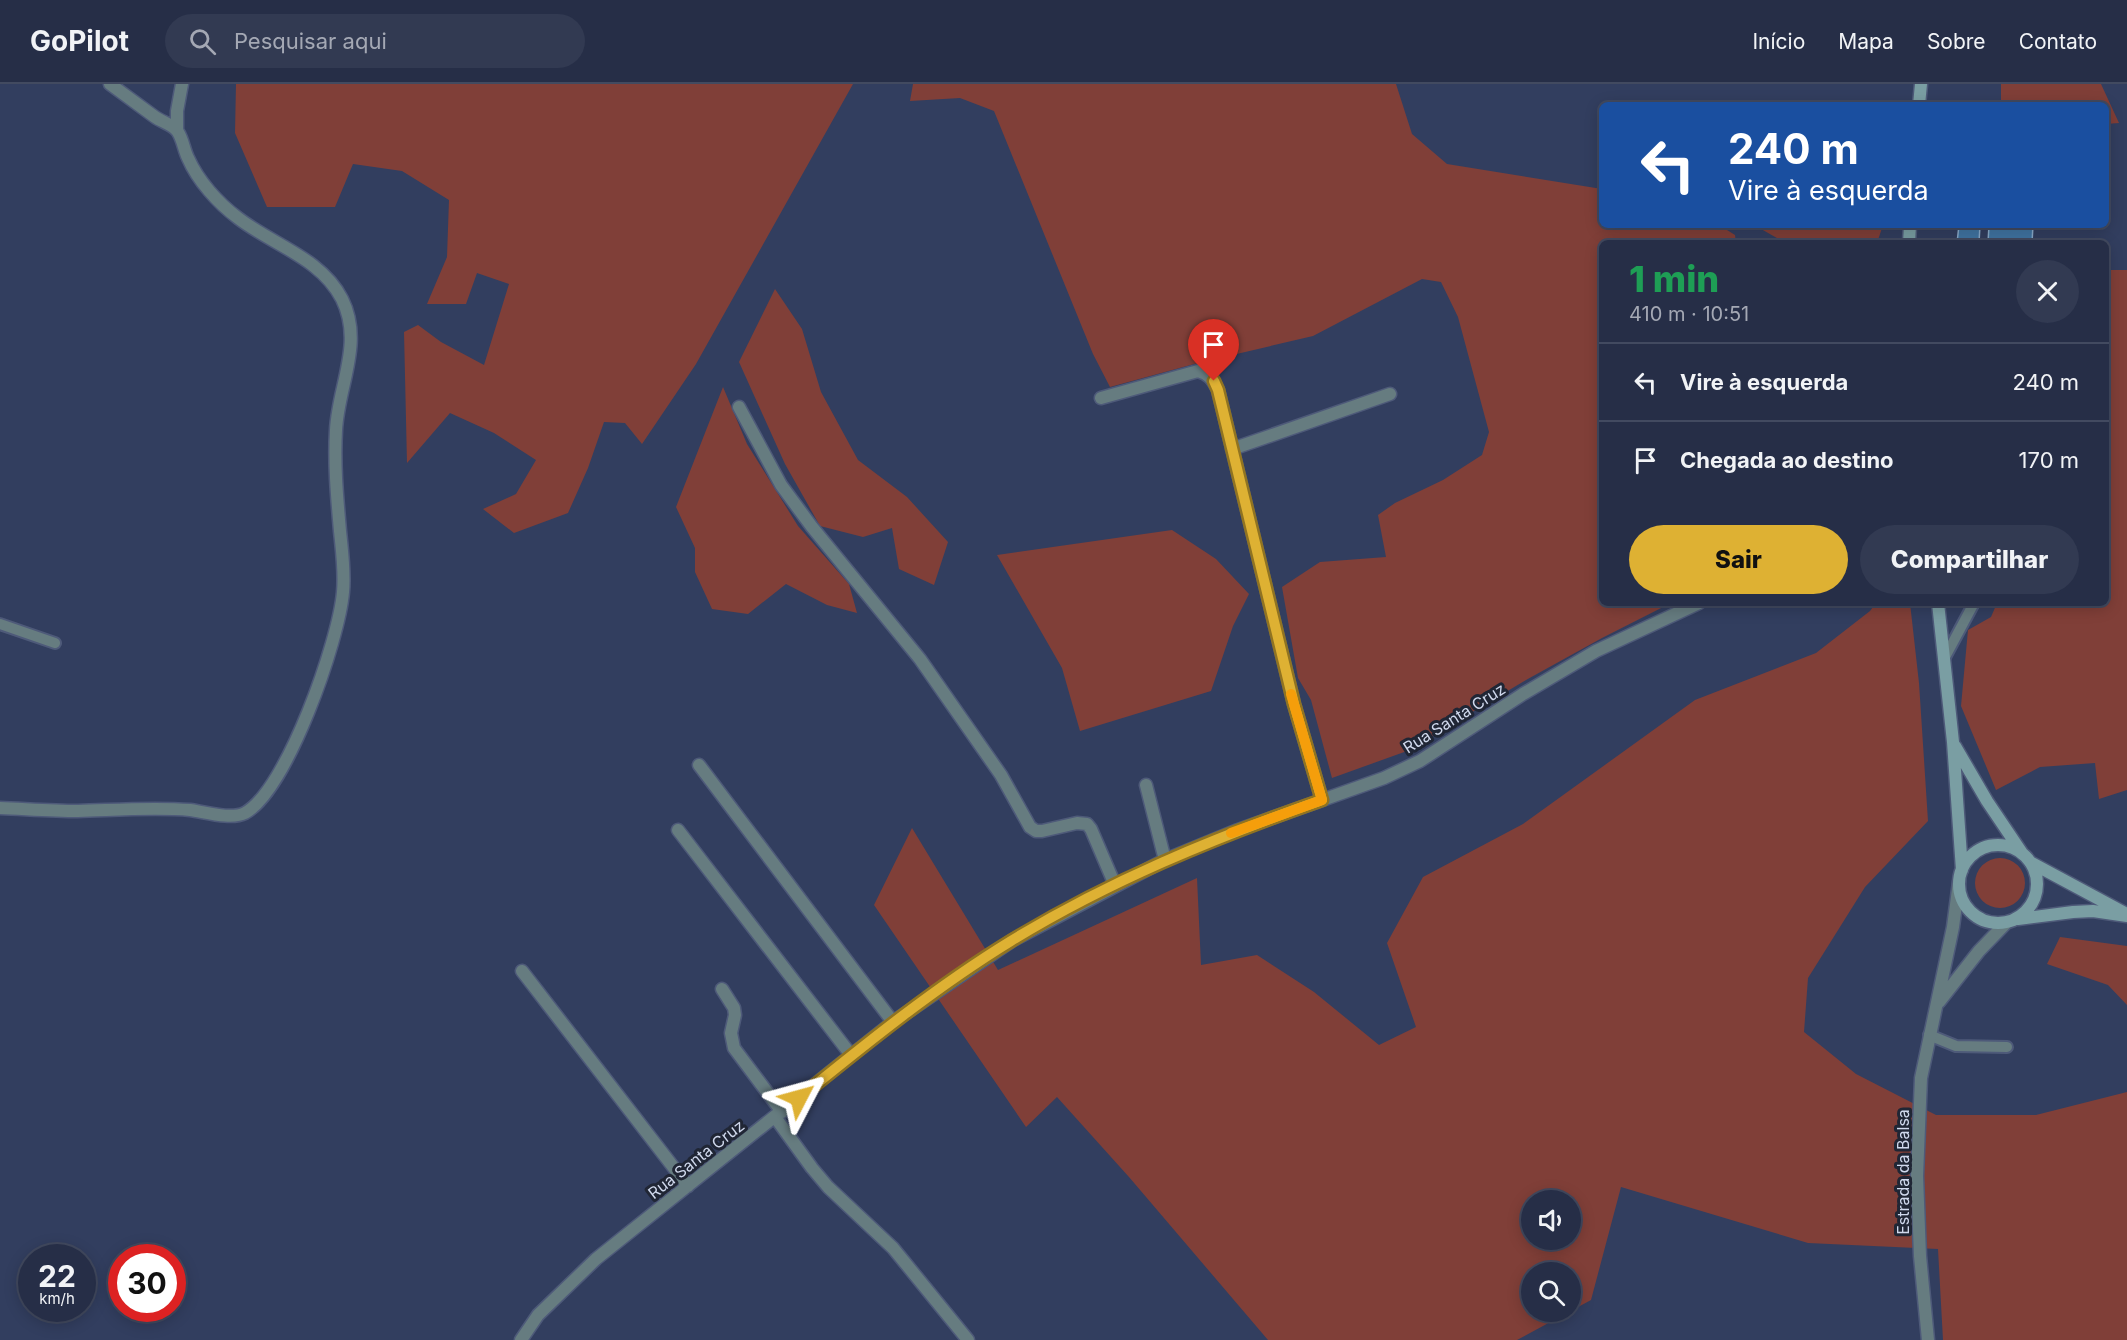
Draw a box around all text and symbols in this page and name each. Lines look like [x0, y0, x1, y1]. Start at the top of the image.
search box [165, 14, 585, 68]
text: GoPilot [30, 24, 129, 58]
icon: search [186, 25, 219, 58]
text: Pesquisar aqui [234, 28, 387, 54]
text: Início [1752, 29, 1805, 54]
text: Mapa [1838, 29, 1894, 54]
text: Sobre [1927, 29, 1986, 54]
text: Contato [2019, 29, 2097, 54]
text: 240 m [1728, 123, 1859, 174]
icon: left [1629, 126, 1707, 204]
text: Vire à esquerda [1728, 174, 1929, 207]
text: 1 min [1629, 257, 1719, 301]
button: close [2016, 260, 2079, 323]
text: 410 m · 10:51 [1629, 302, 1749, 326]
pin [1188, 319, 1239, 381]
icon: arrive [1197, 328, 1230, 361]
icon: left [1629, 366, 1662, 399]
text: Vire à esquerda [1680, 369, 1848, 395]
text: 240 m [2012, 369, 2079, 395]
icon: arrive [1629, 444, 1662, 477]
text: Chegada ao destino [1680, 447, 1894, 473]
text: 170 m [2019, 447, 2079, 473]
button: Sair [1629, 525, 1848, 594]
button: Compartilhar [1860, 525, 2079, 594]
street label: Rua Santa Cruz [1399, 679, 1509, 757]
position arrow [767, 1066, 831, 1130]
street label: Estrada da Balsa [1893, 1109, 1913, 1235]
street label: Rua Santa Cruz [644, 1115, 748, 1203]
map controls [1521, 1190, 1581, 1322]
button: sound [1521, 1190, 1581, 1250]
speed limit sign: 30 [108, 1244, 186, 1322]
text: 22 [38, 1258, 76, 1294]
button: search [1521, 1262, 1581, 1322]
text: km/h [39, 1289, 75, 1308]

